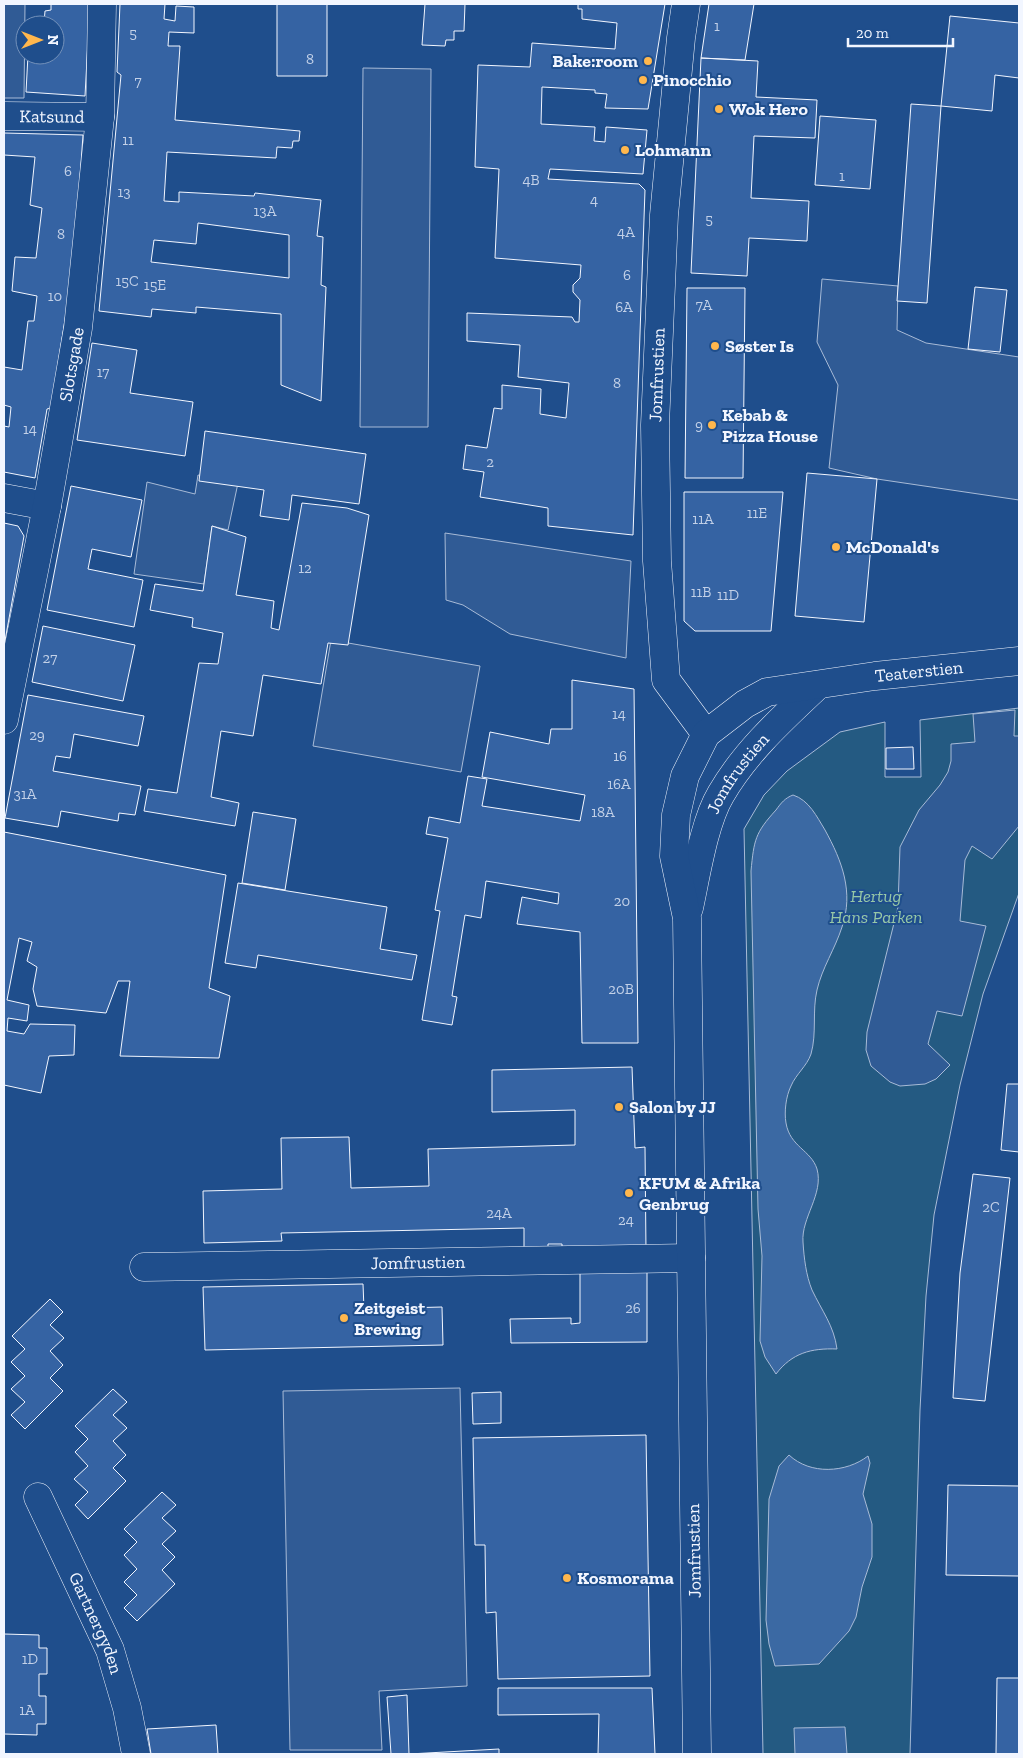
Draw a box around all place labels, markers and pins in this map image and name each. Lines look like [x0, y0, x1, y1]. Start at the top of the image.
place label: Bake:room [552, 50, 638, 72]
marker: Bake:room [642, 55, 654, 67]
place label: Pinocchio [653, 69, 732, 91]
marker: Pinocchio [637, 74, 649, 86]
place label: Wok Hero [729, 98, 808, 120]
marker: Wok Hero [713, 103, 725, 115]
place label: Lohmann [635, 139, 711, 161]
marker: Lohmann [619, 144, 631, 156]
place label: Søster Is [725, 335, 794, 357]
marker: Søster Is [709, 340, 721, 352]
place label: Kebab & Pizza House [722, 404, 818, 447]
marker: Kebab & Pizza House [706, 419, 718, 431]
place label: McDonald's [846, 536, 939, 558]
marker: McDonald's [830, 541, 842, 553]
place label: Salon by JJ [629, 1096, 716, 1118]
marker: Salon by JJ [613, 1101, 625, 1113]
place label: KFUM & Afrika Genbrug [639, 1172, 760, 1215]
marker: KFUM & Afrika Genbrug [623, 1187, 635, 1199]
place label: Zeitgeist Brewing [354, 1297, 426, 1340]
marker: Zeitgeist Brewing [338, 1312, 350, 1324]
place label: Kosmorama [577, 1567, 674, 1589]
marker: Kosmorama [561, 1572, 573, 1584]

